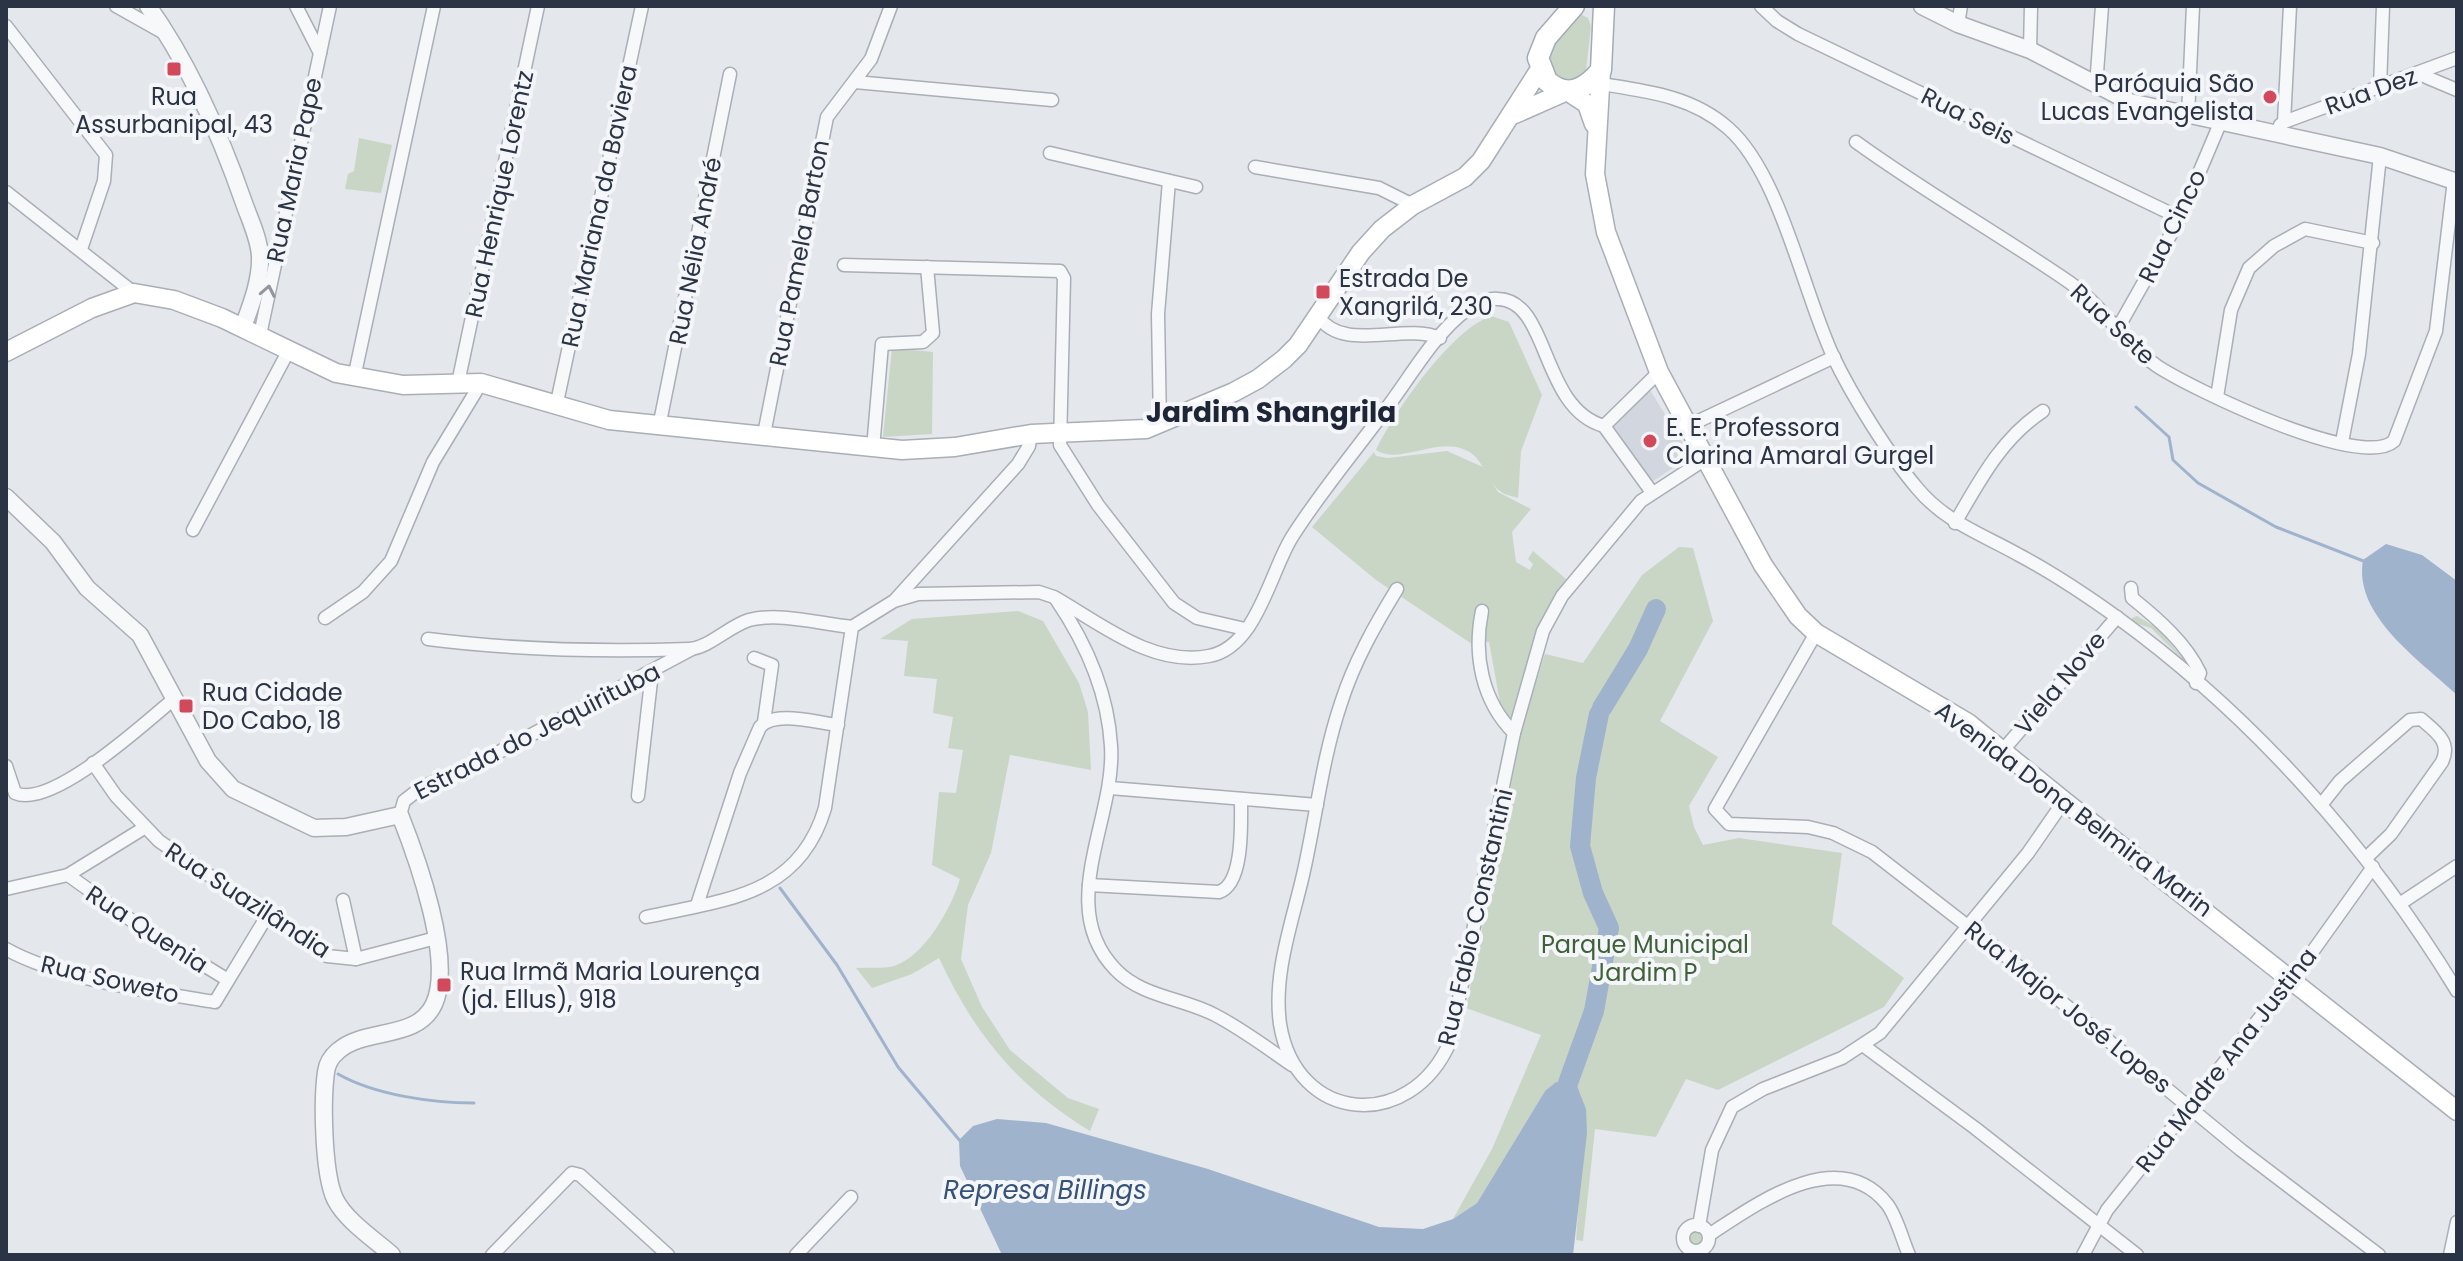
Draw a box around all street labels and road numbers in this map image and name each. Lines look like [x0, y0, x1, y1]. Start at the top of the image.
street label: Rua Dez [2321, 59, 2421, 123]
street label: Rua Mariana da Baviera [553, 62, 645, 350]
street label: Rua Henrique Lorentz [457, 67, 541, 321]
street label: Rua Maria Pape [258, 75, 330, 265]
street label: Rua Seis [1916, 79, 2020, 153]
street label: Rua Pamela Barton [761, 137, 837, 369]
street label: Rua Nélia André [661, 154, 729, 348]
street label: Rua Cinco [2130, 164, 2214, 288]
street label: Rua Sete [2063, 276, 2163, 372]
street label: Viela Nove [2007, 624, 2113, 742]
street label: Estrada do Jequirituba [408, 655, 666, 807]
street label: Avenida Dona Belmira Marin [1928, 694, 2220, 924]
street label: Rua Fabio Constantini [1429, 785, 1521, 1049]
street label: Rua Suazilândia [159, 834, 337, 966]
street label: Rua Quenia [80, 877, 214, 981]
street label: Rua Major José Lopes [1958, 913, 2178, 1101]
street label: Rua Madre Ana Justina [2128, 941, 2324, 1179]
street label: Rua Soweto [38, 947, 182, 1011]

